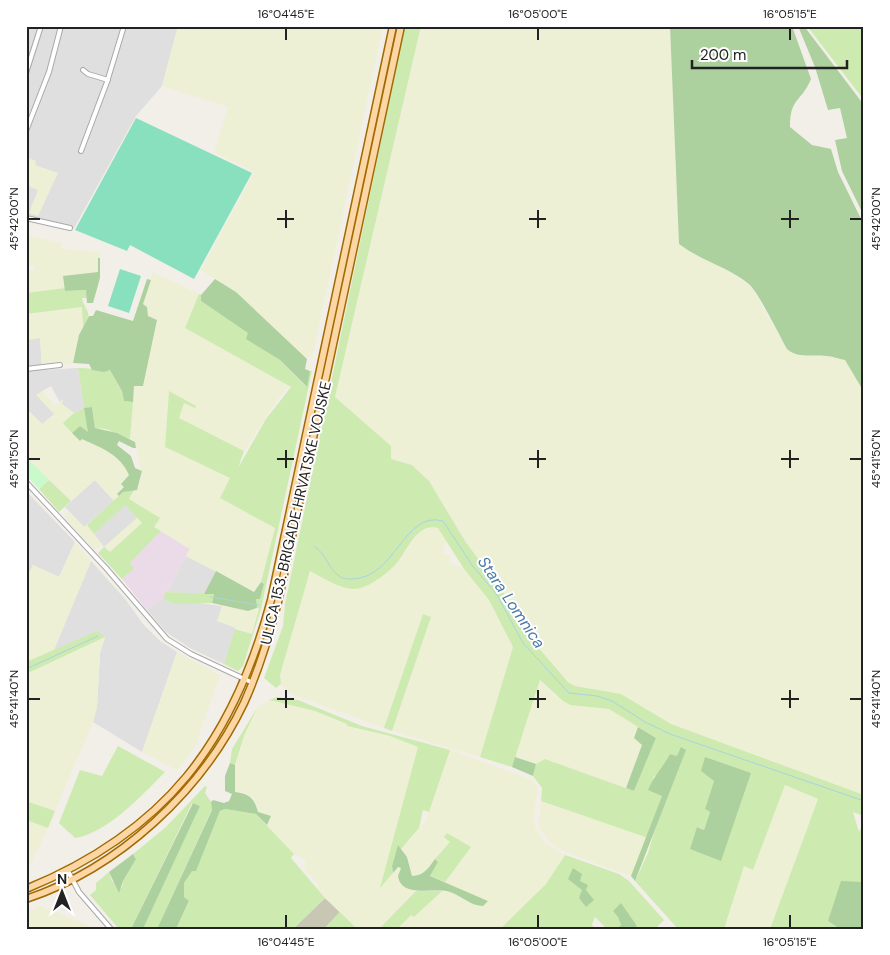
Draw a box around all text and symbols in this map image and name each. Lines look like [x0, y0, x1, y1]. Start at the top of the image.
text: 16°04'45"E [258, 6, 315, 22]
text: 16°05'00"E [508, 6, 568, 22]
text: 16°05'15"E [763, 6, 817, 22]
scale bar [692, 38, 848, 70]
text: 200 m [700, 45, 746, 65]
text: 45°42'00"N [6, 187, 22, 251]
text: 45°42'00"N [868, 187, 884, 251]
street label: ULICA 153. BRIGADE HRVATSKE VOJSKE [256, 379, 336, 647]
text: 45°41'50"N [6, 430, 22, 488]
text: 45°41'50"N [868, 430, 884, 488]
water label: Stara Lomnica [473, 552, 550, 652]
text: 45°41'40"N [6, 670, 22, 728]
text: 45°41'40"N [868, 670, 884, 728]
north arrow [38, 868, 88, 918]
text: N [57, 870, 67, 888]
text: 16°04'45"E [258, 934, 315, 950]
text: 16°05'00"E [508, 934, 568, 950]
text: 16°05'15"E [763, 934, 817, 950]

